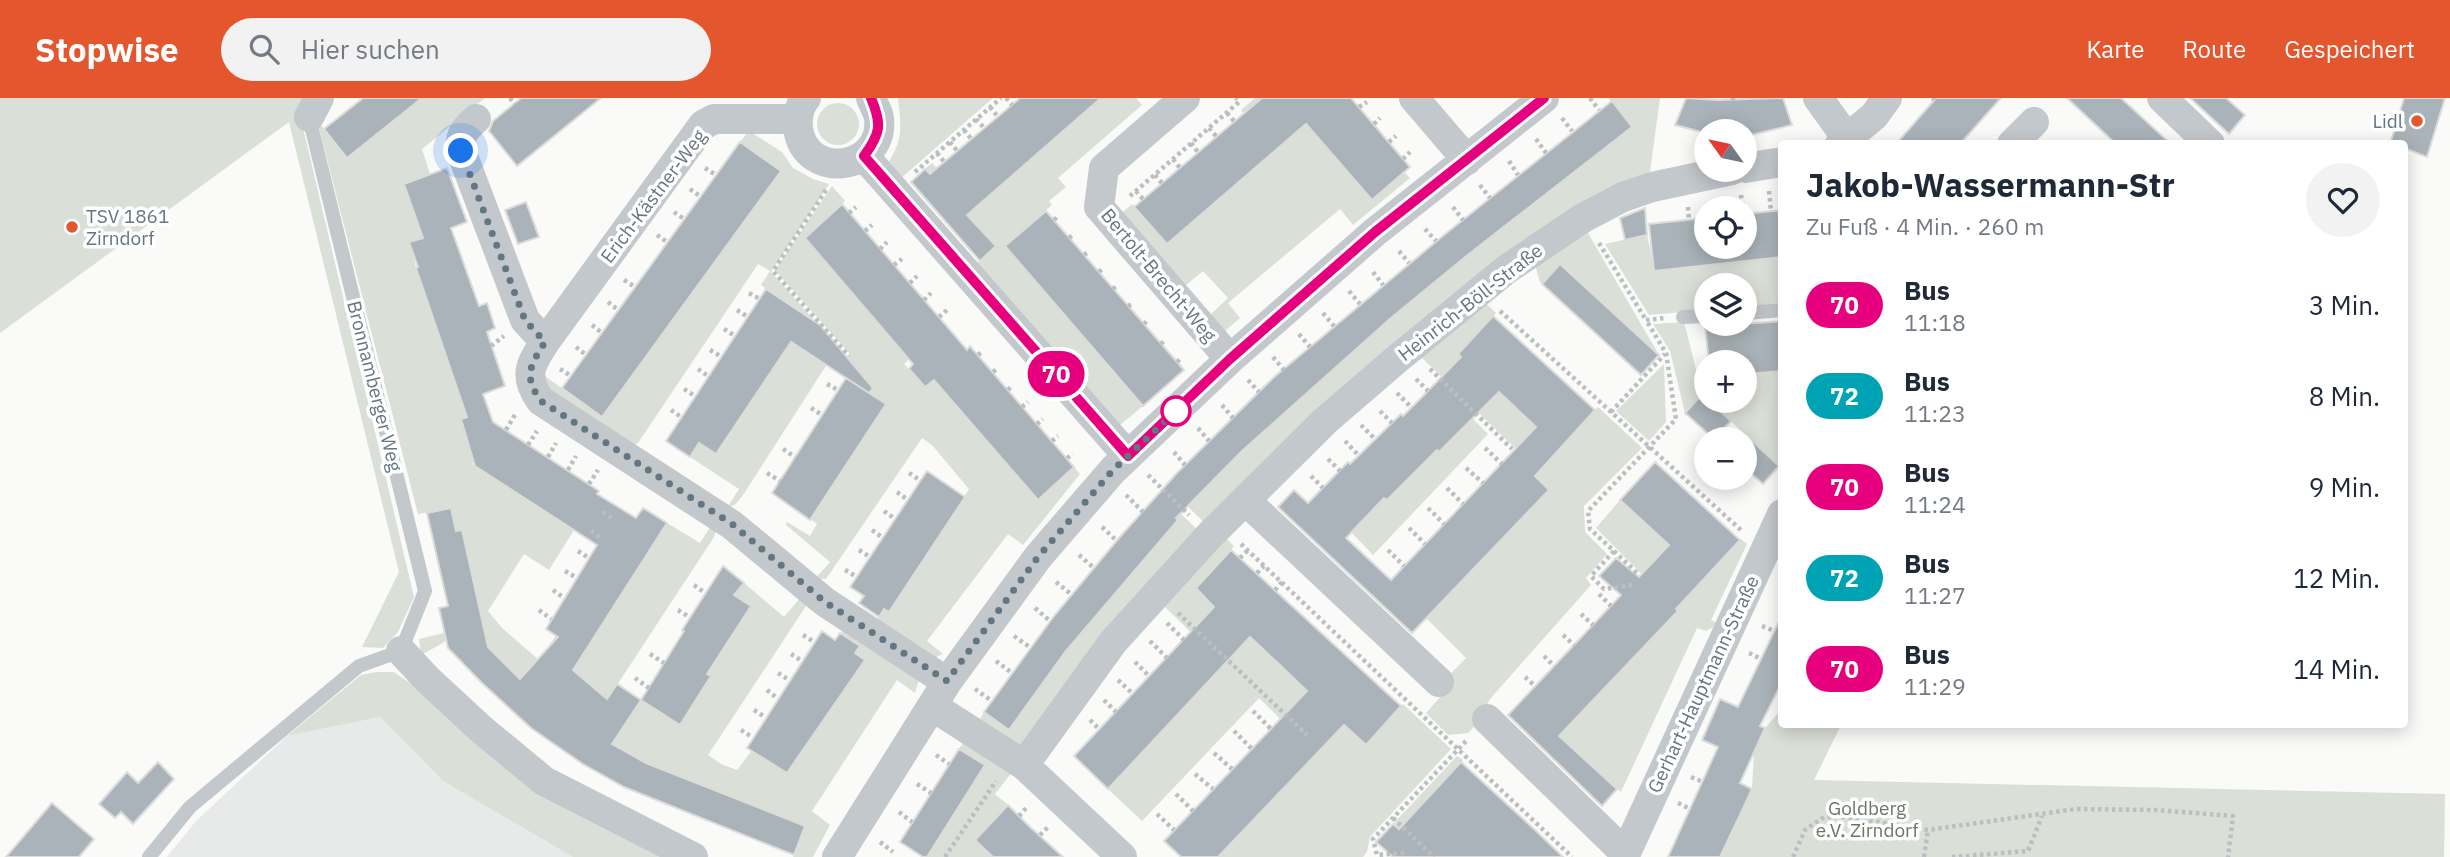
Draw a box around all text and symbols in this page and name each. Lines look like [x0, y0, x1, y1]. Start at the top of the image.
search box [221, 18, 711, 81]
text: Stopwise [35, 28, 179, 71]
icon: search [245, 30, 283, 68]
text: Hier suchen [301, 32, 440, 66]
text: Karte [2086, 33, 2145, 65]
text: Route [2183, 33, 2246, 65]
text: Gespeichert [2284, 33, 2415, 65]
place label: Lidl [2373, 109, 2403, 133]
marker: Lidl [2409, 113, 2425, 129]
north arrow [1694, 119, 1757, 182]
map controls [1694, 119, 1757, 490]
street label: Erich-Kästner-Weg [595, 125, 711, 267]
your location [443, 133, 478, 168]
text: Jakob-Wassermann-Str [1806, 163, 2175, 206]
button: heart [2306, 163, 2380, 237]
button: locate [1694, 196, 1757, 259]
street label: Bertolt-Brecht-Weg [1096, 203, 1222, 347]
place label: TSV 1861 Zirndorf [86, 204, 169, 250]
text: Zu Fuß · 4 Min. · 260 m [1806, 211, 2044, 241]
marker: TSV 1861 Zirndorf [64, 219, 80, 235]
street label: Heinrich-Böll-Straße [1393, 238, 1547, 366]
button: layers [1694, 273, 1757, 336]
text: Bus [1904, 273, 1950, 307]
text: 3 Min. [2309, 288, 2380, 322]
text: 70 [1830, 289, 1859, 321]
street label: Bronnamberger Weg [342, 298, 408, 474]
text: 11:18 [1904, 307, 1966, 337]
button: + [1694, 350, 1757, 413]
line badge: 70 [1024, 351, 1088, 397]
text: 70 [1042, 358, 1070, 390]
text: Bus [1904, 364, 1950, 398]
text: 8 Min. [2309, 379, 2380, 413]
text: 72 [1830, 380, 1859, 412]
unlabelled marker [1161, 396, 1191, 426]
text: 11:23 [1904, 398, 1966, 428]
button: − [1694, 427, 1757, 490]
text: Bus [1904, 455, 1950, 489]
text: 9 Min. [2309, 470, 2380, 504]
text: 70 [1830, 471, 1859, 503]
text: 11:24 [1904, 489, 1966, 519]
text: Bus [1904, 546, 1950, 580]
text: 12 Min. [2293, 561, 2380, 595]
text: 72 [1830, 562, 1859, 594]
street label: Gerhart-Hauptmann-Straße [1642, 571, 1764, 797]
text: 11:27 [1904, 580, 1966, 610]
text: Bus [1904, 637, 1950, 671]
text: 14 Min. [2293, 652, 2380, 686]
text: 70 [1830, 653, 1859, 685]
text: 11:29 [1904, 671, 1966, 701]
park label: Goldberg e.V. Zirndorf [1816, 796, 1918, 842]

